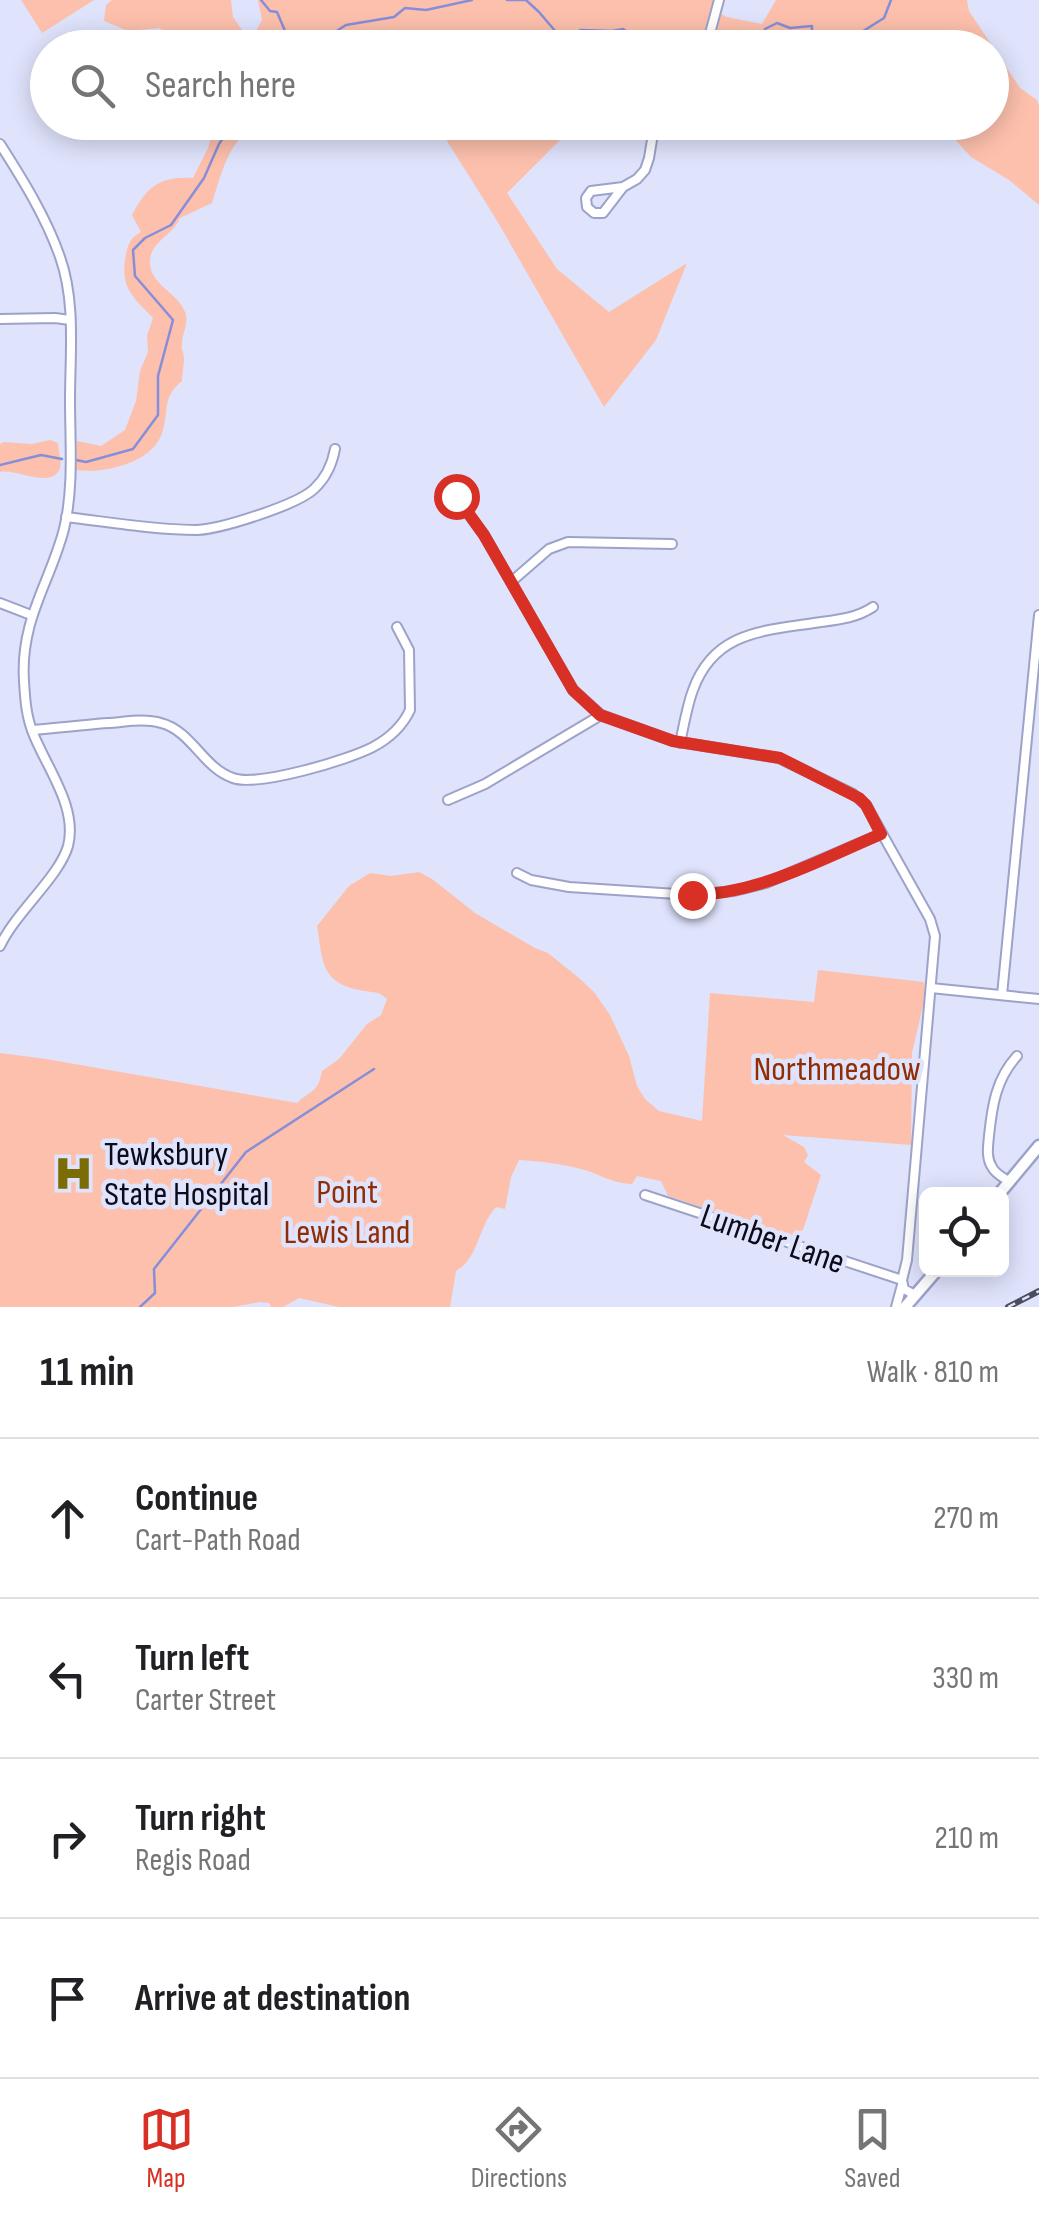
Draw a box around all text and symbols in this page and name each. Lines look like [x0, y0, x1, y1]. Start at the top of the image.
search box [30, 30, 1009, 140]
icon: search [65, 58, 120, 113]
text: Search here [145, 63, 296, 108]
route start [434, 474, 480, 520]
route end [670, 873, 716, 919]
park label: Northmeadow [753, 1048, 921, 1091]
place label: Tewksbury State Hospital [104, 1133, 269, 1216]
hospital icon: Tewksbury State Hospital [53, 1152, 95, 1194]
park label: Point Lewis Land [284, 1171, 410, 1254]
map controls [919, 1187, 1009, 1277]
button: locate [919, 1187, 1009, 1277]
street label: Lumber Lane [695, 1195, 850, 1284]
text: 11 min [40, 1347, 135, 1398]
text: Walk · 810 m [867, 1353, 999, 1392]
text: Continue [135, 1476, 258, 1521]
icon: ahead [40, 1491, 95, 1546]
text: 270 m [933, 1499, 999, 1538]
text: Cart-Path Road [135, 1521, 301, 1560]
text: Turn left [135, 1636, 249, 1681]
icon: left [40, 1651, 95, 1706]
text: 330 m [932, 1659, 999, 1698]
text: Carter Street [135, 1681, 276, 1720]
text: Turn right [135, 1796, 266, 1841]
icon: right [40, 1811, 95, 1866]
text: 210 m [935, 1819, 999, 1858]
text: Regis Road [135, 1841, 251, 1880]
icon: arrive [40, 1971, 95, 2026]
text: Arrive at destination [135, 1976, 410, 2021]
tab: Map [139, 2102, 194, 2195]
tab: Directions [471, 2102, 567, 2195]
tab: Saved [844, 2102, 900, 2195]

